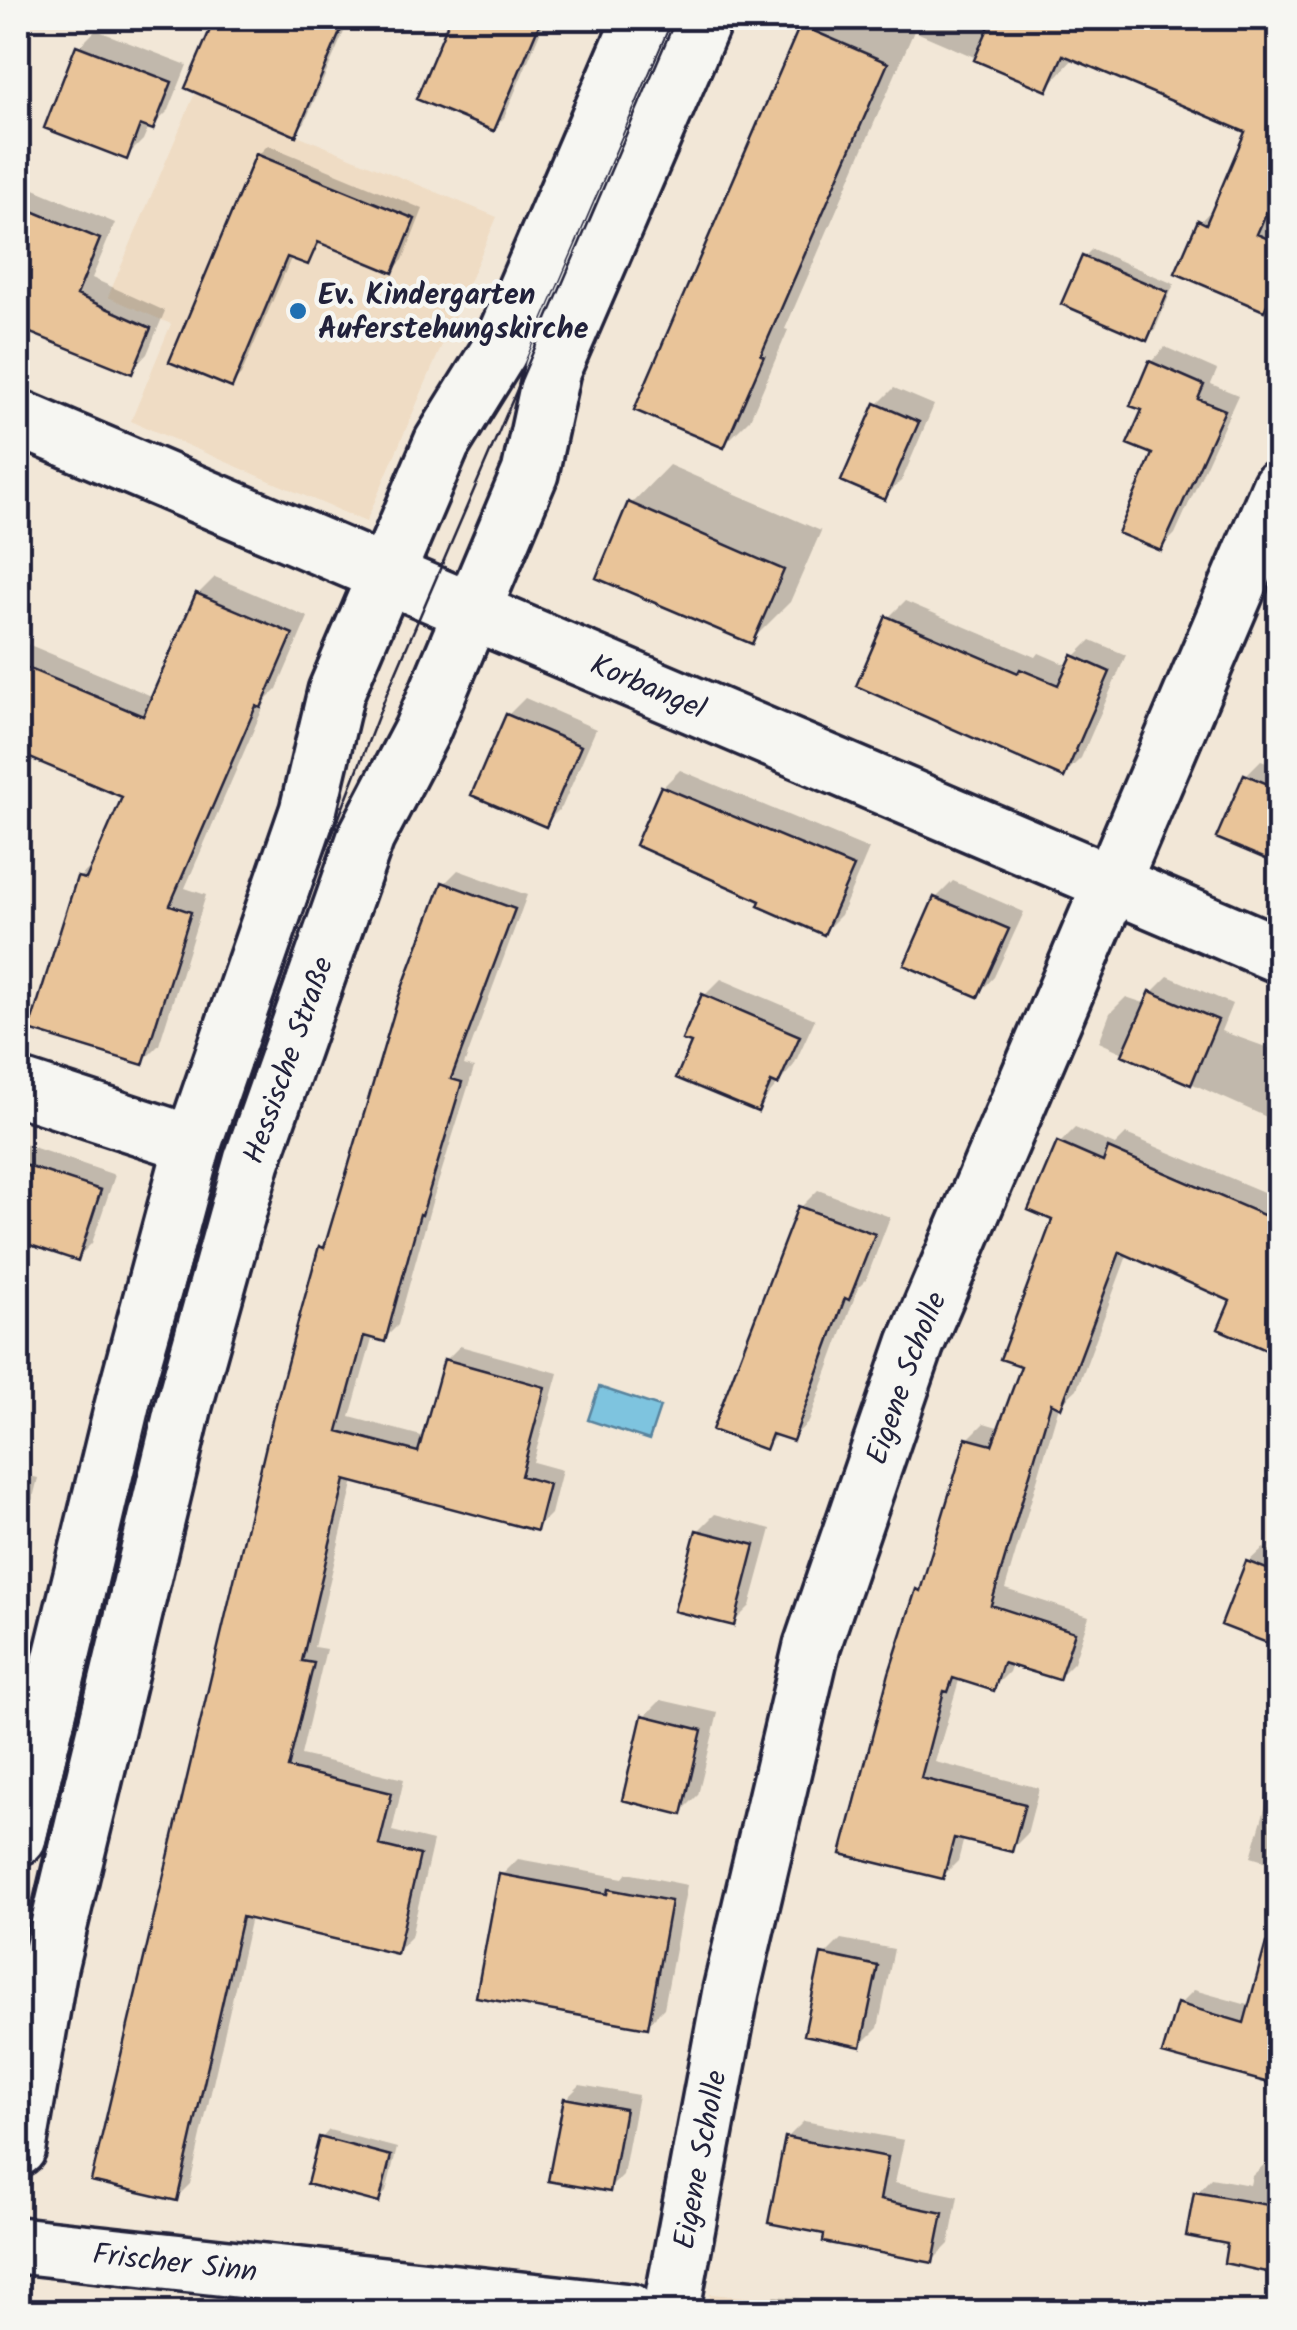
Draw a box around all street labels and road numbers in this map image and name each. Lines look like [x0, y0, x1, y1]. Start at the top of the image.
street label: Korbangel [582, 642, 713, 734]
street label: Hessische Straße [231, 950, 348, 1171]
street label: Eigene Scholle [854, 1284, 961, 1471]
street label: Eigene Scholle [661, 2067, 742, 2253]
street label: Frischer Sinn [90, 2231, 260, 2297]

